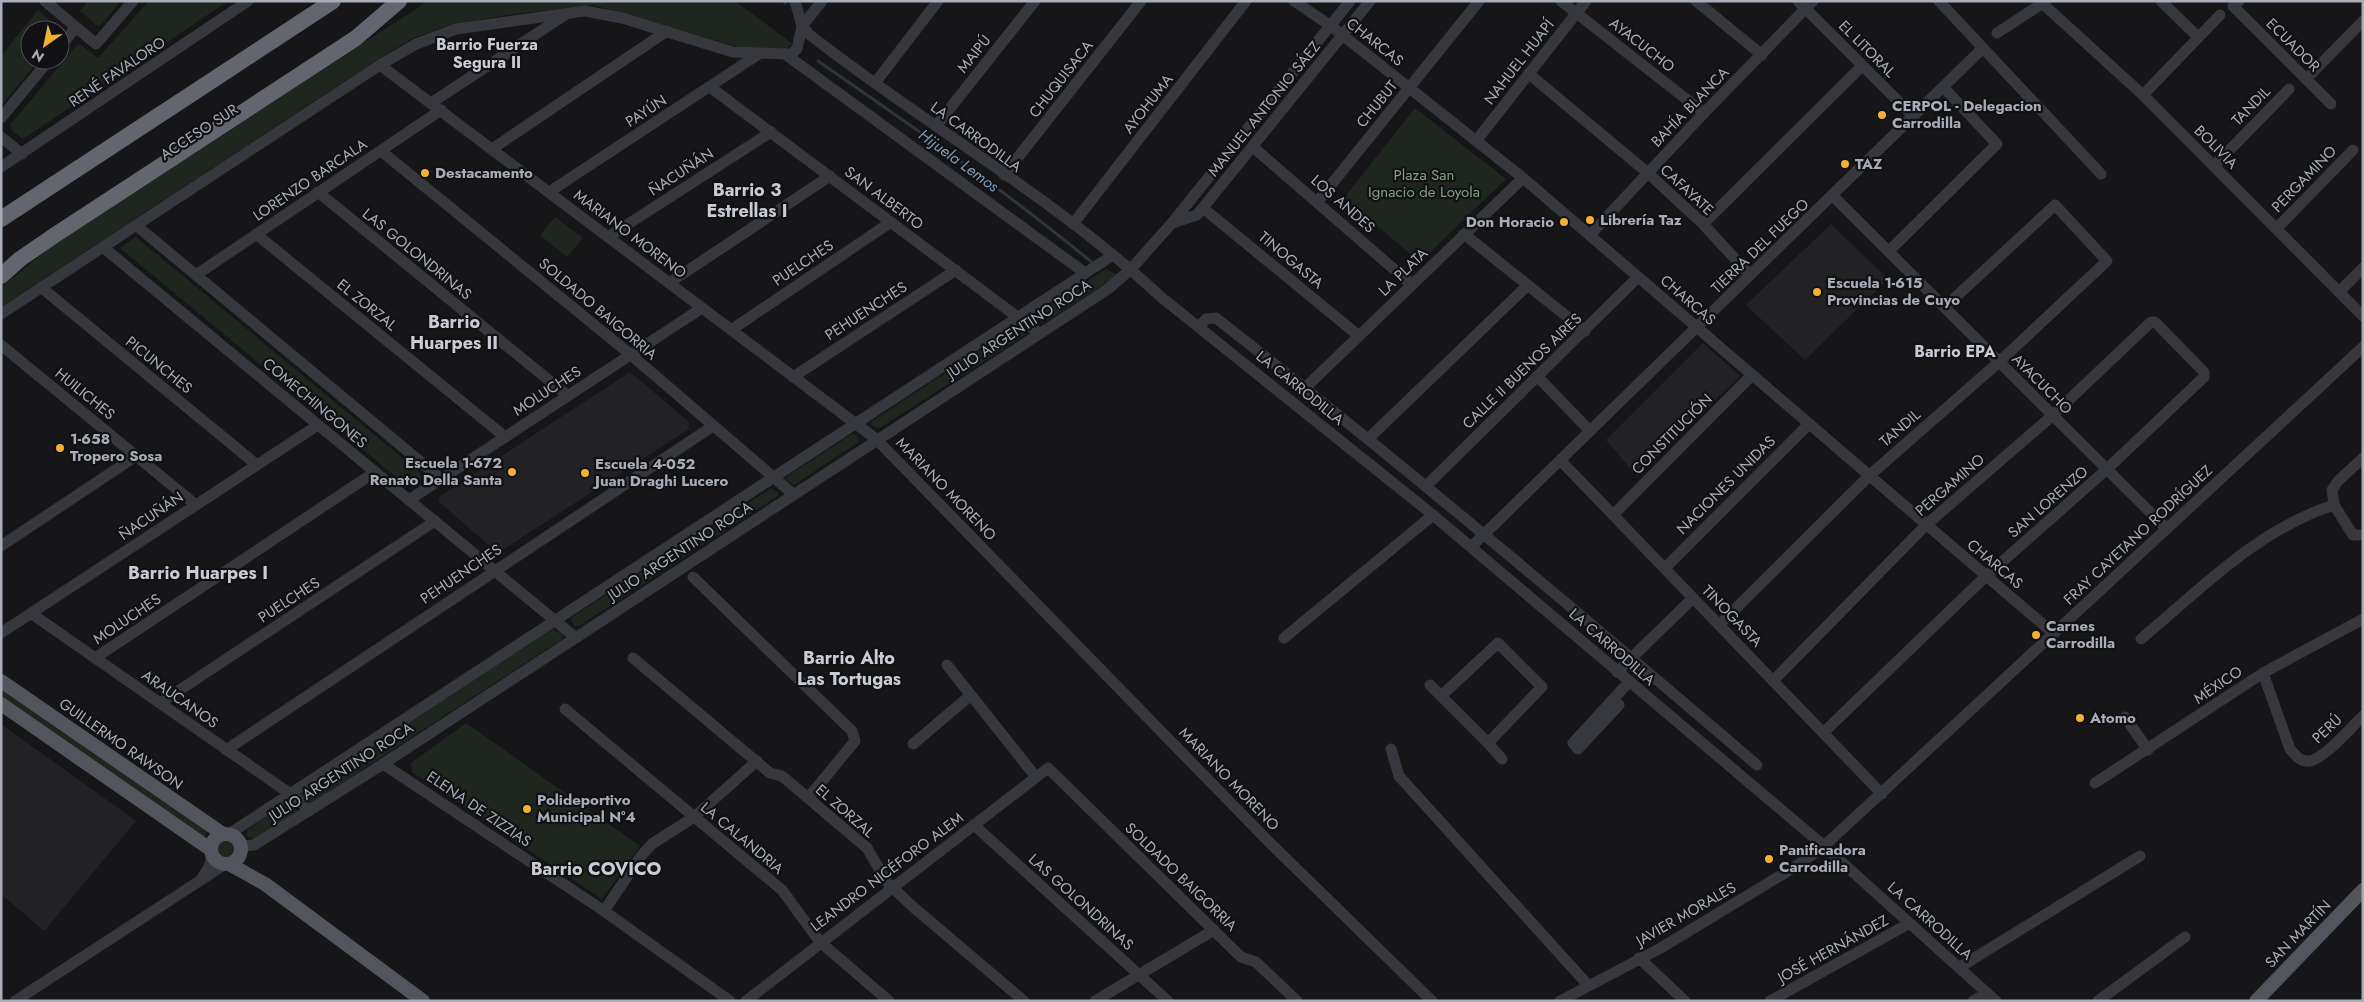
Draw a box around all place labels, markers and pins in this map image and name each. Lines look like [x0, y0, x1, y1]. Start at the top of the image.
place label: CERPOL - Delegacion Carrodilla [1892, 95, 2042, 134]
marker: CERPOL - Delegacion Carrodilla [1876, 109, 1888, 121]
place label: TAZ [1855, 153, 1883, 175]
marker: TAZ [1839, 158, 1851, 170]
place label: Destacamento [435, 162, 533, 184]
marker: Destacamento [419, 167, 431, 179]
place label: Librería Taz [1600, 209, 1682, 231]
place label: Don Horacio [1466, 211, 1554, 233]
marker: Librería Taz [1584, 214, 1596, 226]
marker: Don Horacio [1558, 216, 1570, 228]
place label: Escuela 1-615 Provincias de Cuyo [1827, 272, 1960, 311]
marker: Escuela 1-615 Provincias de Cuyo [1811, 286, 1823, 298]
place label: 1-658 Tropero Sosa [70, 428, 162, 467]
marker: 1-658 Tropero Sosa [54, 442, 66, 454]
place label: Escuela 1-672 Renato Della Santa [370, 452, 502, 491]
place label: Escuela 4-052 Juan Draghi Lucero [592, 453, 729, 492]
marker: Escuela 1-672 Renato Della Santa [506, 466, 518, 478]
marker: Escuela 4-052 Juan Draghi Lucero [579, 467, 591, 479]
place label: Carnes Carrodilla [2046, 615, 2115, 654]
marker: Carnes Carrodilla [2030, 629, 2042, 641]
place label: Atomo [2089, 707, 2136, 729]
marker: Atomo [2074, 712, 2086, 724]
place label: Polideportivo Municipal Nº4 [537, 789, 636, 828]
marker: Polideportivo Municipal Nº4 [521, 803, 533, 815]
place label: Panificadora Carrodilla [1779, 839, 1866, 878]
marker: Panificadora Carrodilla [1763, 853, 1775, 865]

